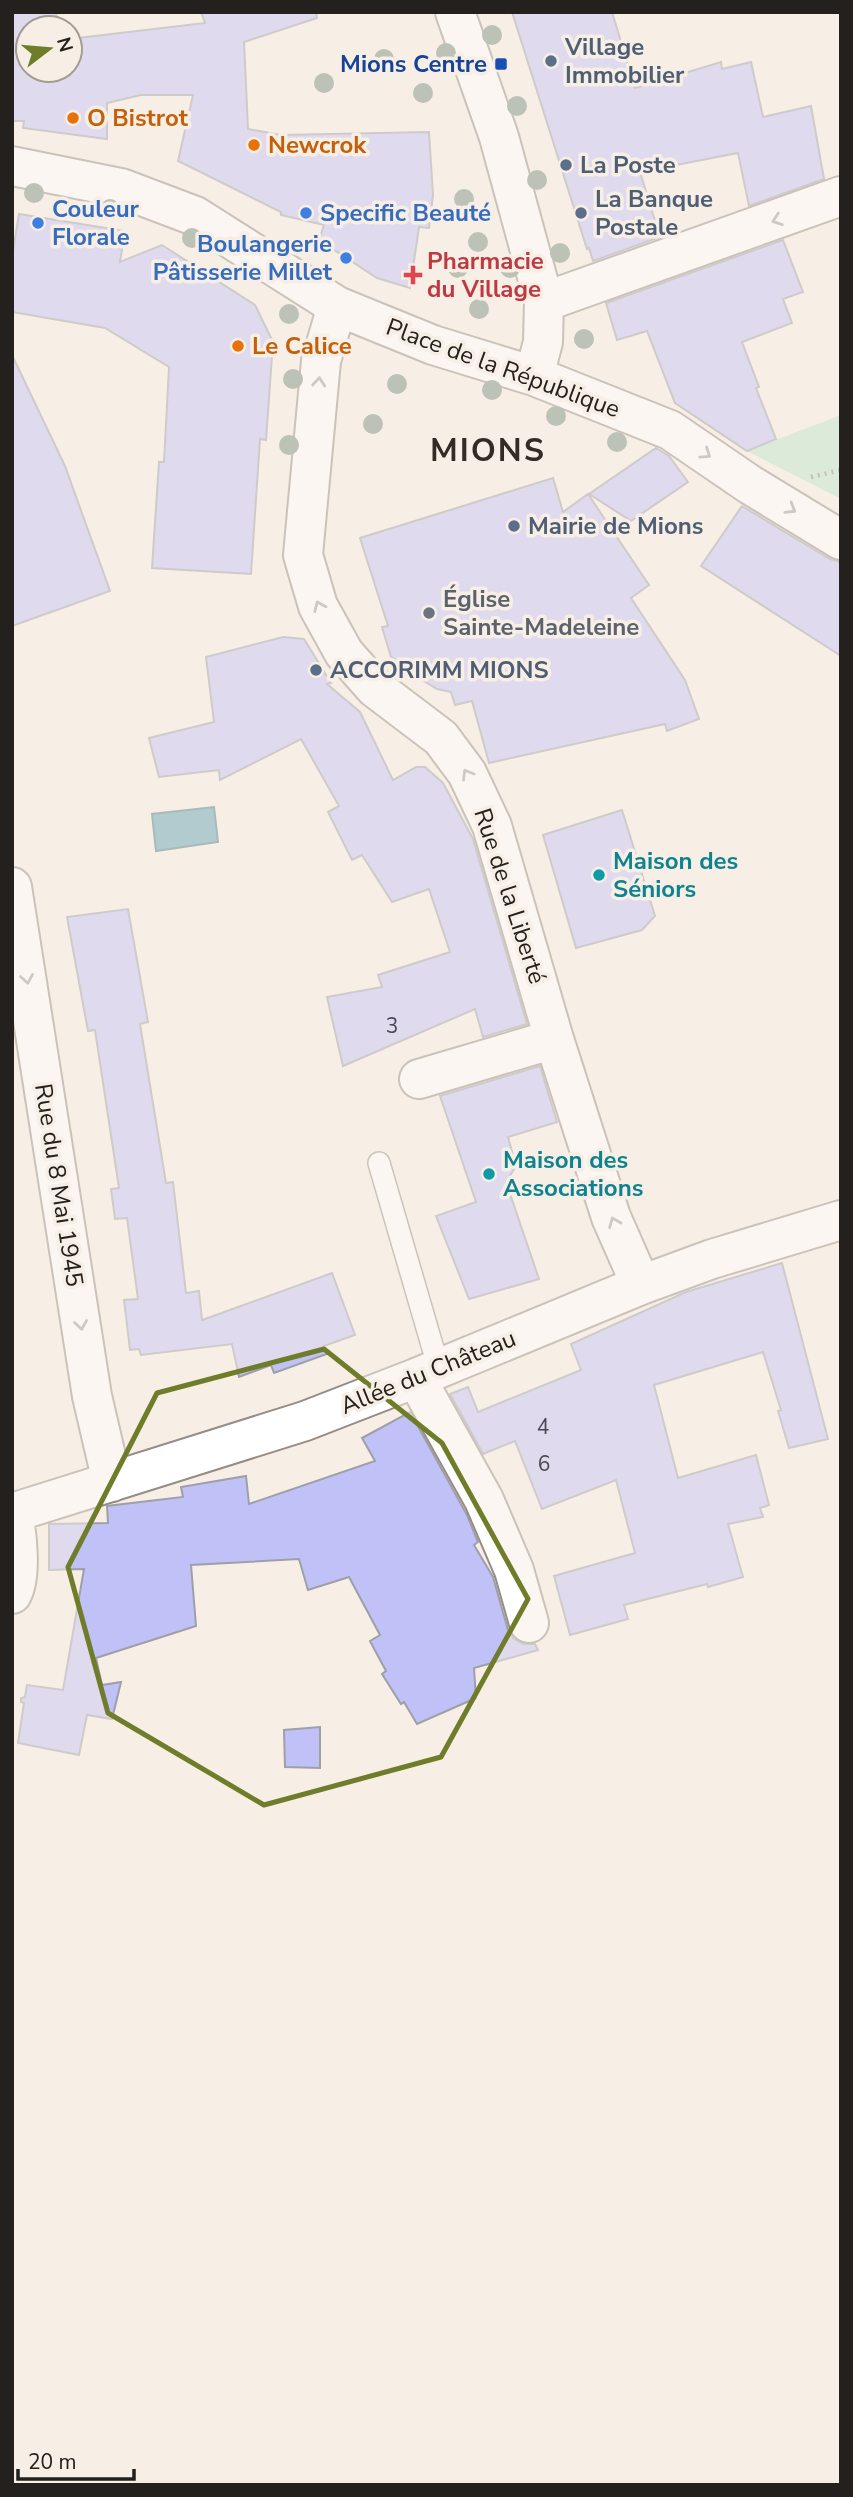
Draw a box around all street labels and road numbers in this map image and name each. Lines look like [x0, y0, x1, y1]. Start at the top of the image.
street label: Place de la République [382, 311, 624, 425]
street label: Rue de la Liberté [467, 804, 553, 988]
street label: Rue du 8 Mai 1945 [27, 1081, 91, 1289]
street label: Allée du Château [335, 1322, 521, 1422]

